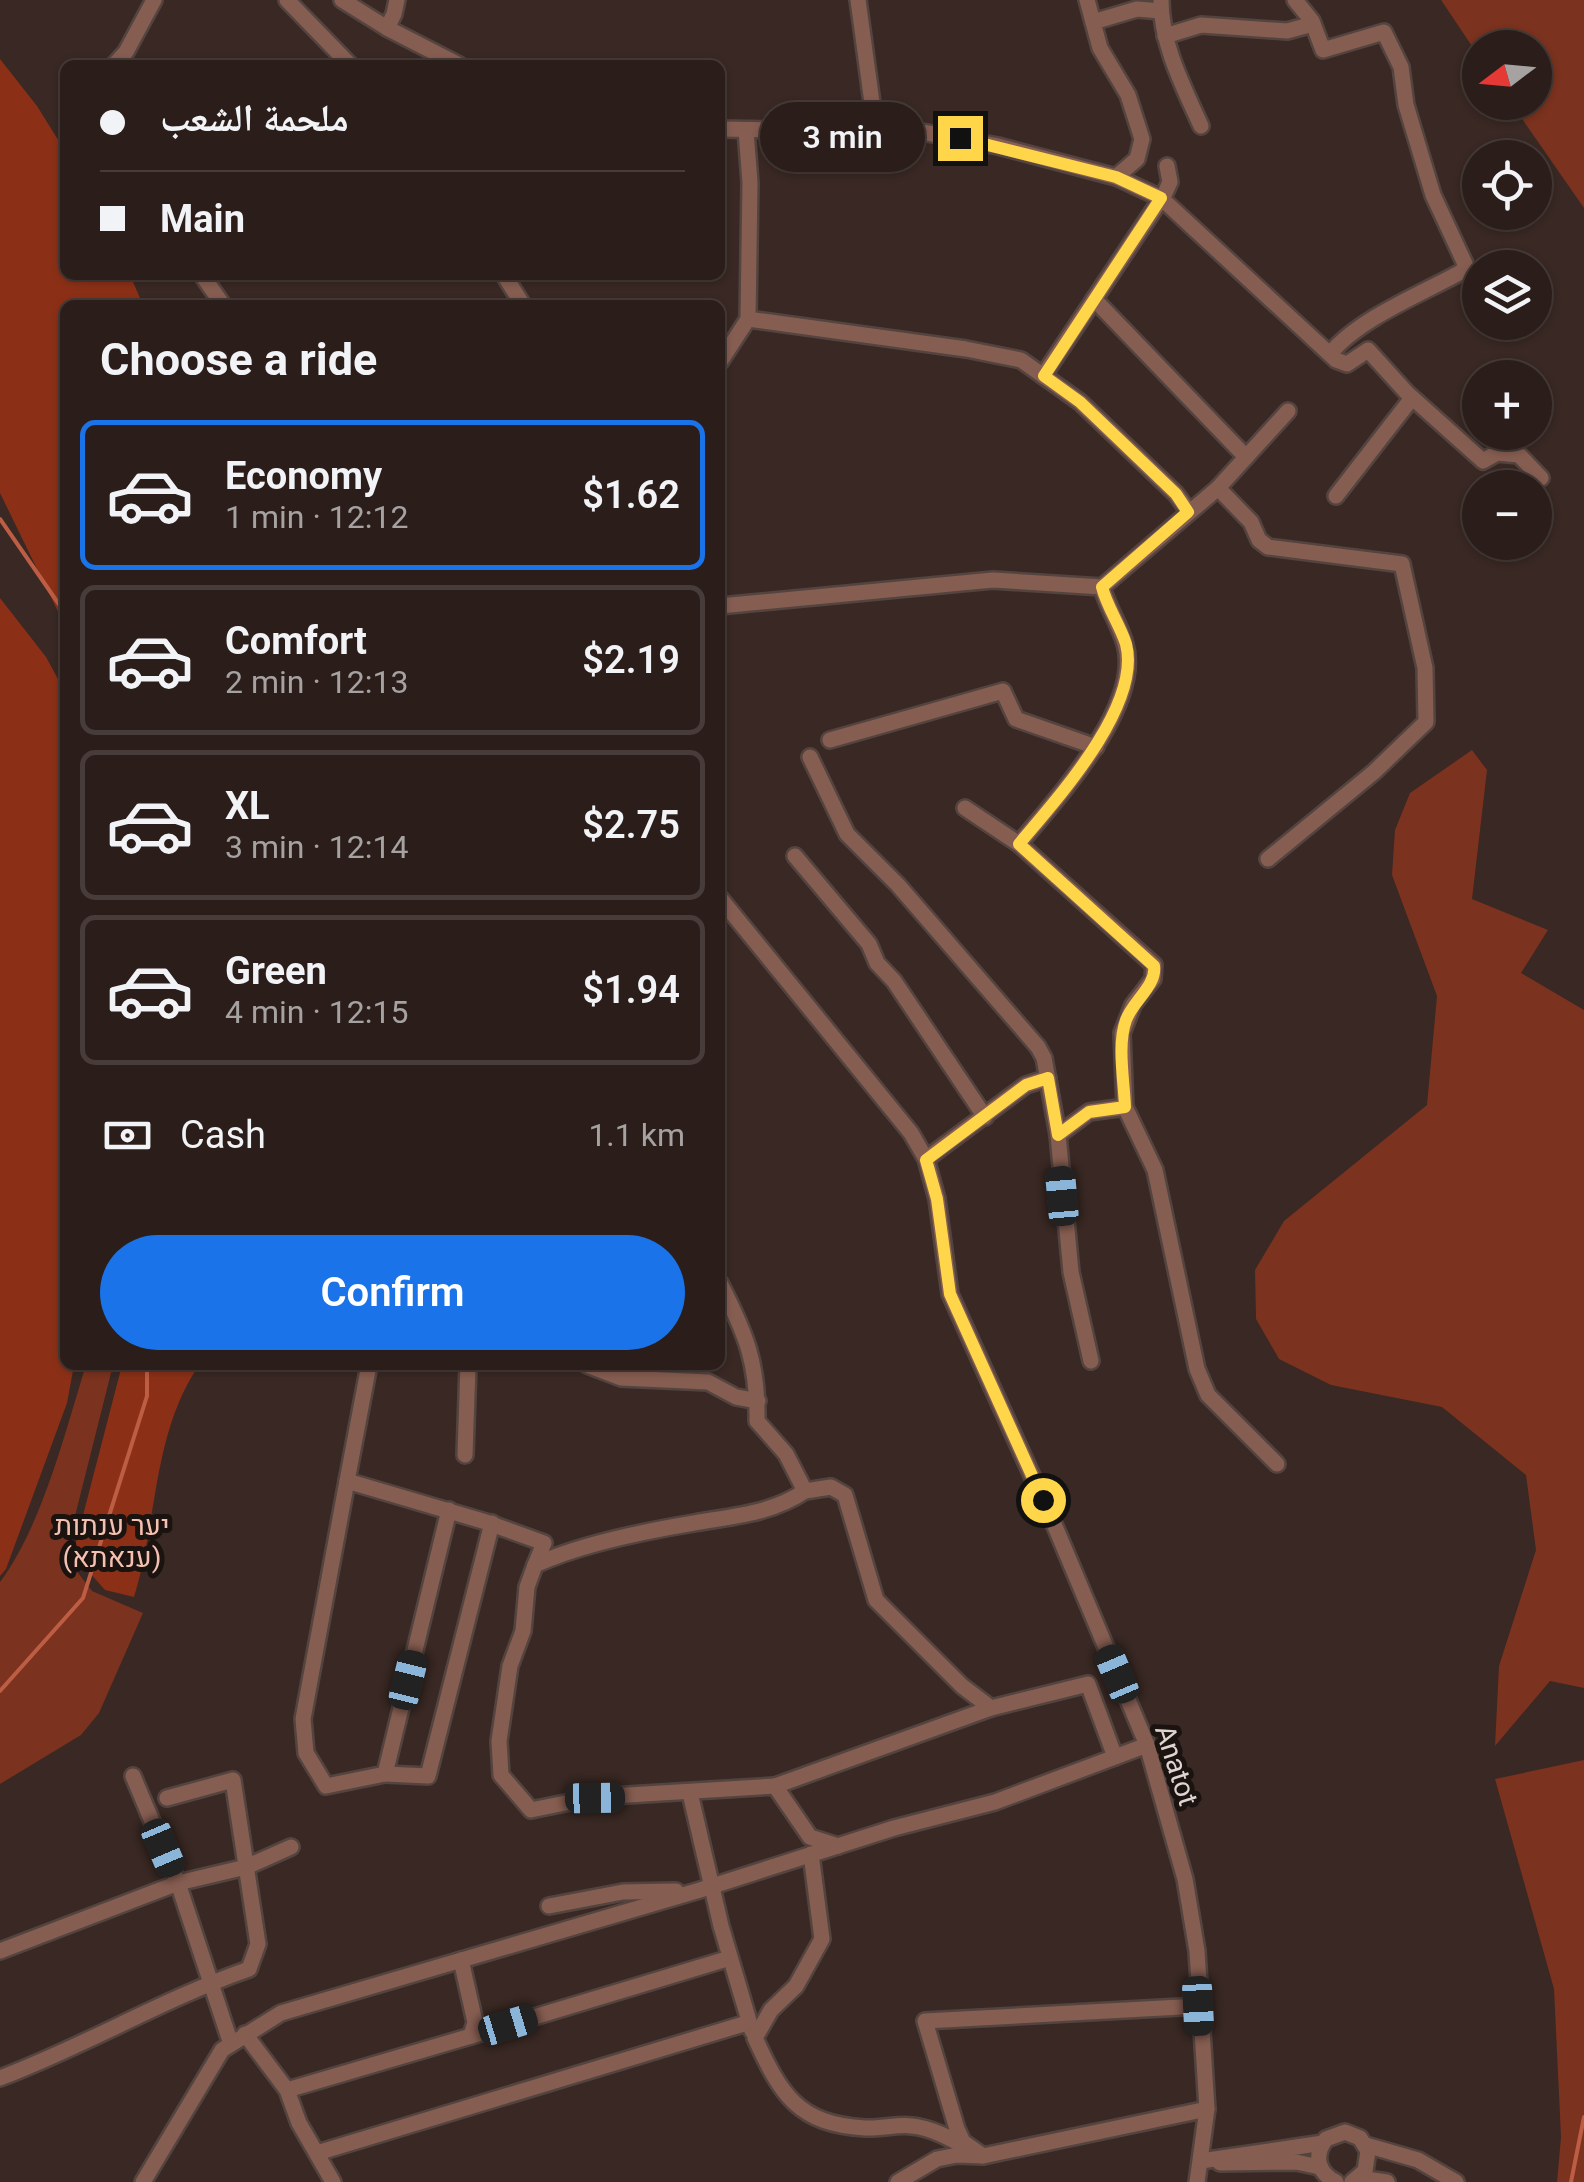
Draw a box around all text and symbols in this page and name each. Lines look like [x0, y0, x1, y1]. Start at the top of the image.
north arrow [1462, 30, 1552, 120]
map controls [1462, 30, 1552, 560]
text: ملحمة الشعب [160, 96, 349, 140]
callout: 3 min [760, 103, 925, 173]
route end [938, 116, 983, 161]
text: 3 min [802, 118, 883, 156]
button: locate [1462, 140, 1552, 230]
text: Main [160, 197, 245, 241]
button: layers [1462, 250, 1552, 340]
text: Choose a ride [100, 333, 377, 386]
button: + [1462, 360, 1552, 450]
icon: car [105, 450, 195, 540]
text: Economy [225, 454, 382, 498]
button: − [1462, 470, 1552, 560]
text: $1.62 [582, 473, 680, 517]
text: 1 min · 12:12 [225, 498, 408, 536]
icon: car [105, 615, 195, 705]
text: Comfort [225, 619, 367, 663]
text: $2.19 [582, 638, 680, 682]
text: 2 min · 12:13 [225, 663, 408, 701]
icon: car [105, 780, 195, 870]
text: XL [225, 784, 270, 828]
text: $2.75 [582, 803, 680, 847]
text: 3 min · 12:14 [225, 828, 408, 866]
icon: car [105, 945, 195, 1035]
text: Green [225, 949, 327, 993]
text: $1.94 [582, 968, 680, 1012]
text: 4 min · 12:15 [225, 993, 408, 1031]
icon: cash [100, 1108, 155, 1163]
text: Cash [180, 1113, 266, 1157]
text: 1.1 km [588, 1116, 685, 1154]
car [1044, 1165, 1080, 1227]
button: Confirm [100, 1235, 685, 1350]
route start [1021, 1478, 1066, 1523]
park label: יער ענתות (ענאתא) [55, 1509, 169, 1574]
car [1091, 1641, 1143, 1707]
car [386, 1647, 430, 1713]
street label: Anatot [1148, 1721, 1205, 1810]
car [565, 1782, 625, 1814]
car [137, 1815, 189, 1881]
car [1181, 1975, 1215, 2037]
car [475, 2002, 541, 2048]

